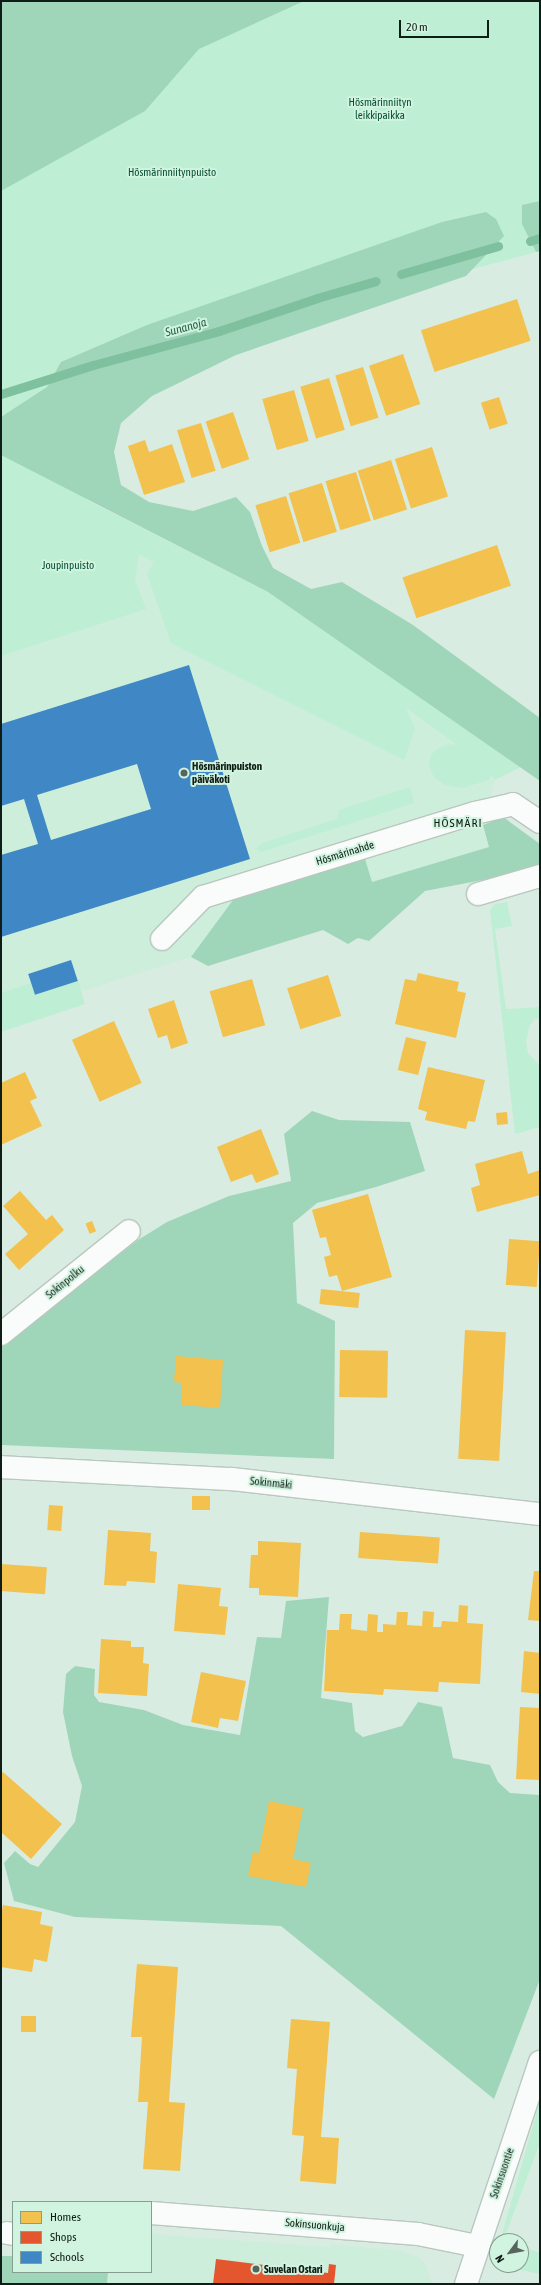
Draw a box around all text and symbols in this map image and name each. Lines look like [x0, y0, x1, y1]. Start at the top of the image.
scale bar [401, 12, 491, 38]
text: 20 m [406, 20, 428, 34]
park label: Hösmärinniityn leikkipaikka [348, 96, 412, 122]
park label: Hösmärinniitynpuisto [128, 165, 216, 179]
water label: Sunanoja [164, 316, 208, 340]
park label: Joupinpuisto [42, 558, 94, 572]
place label: Hösmärinpuiston päiväkoti [192, 760, 262, 786]
marker: Hösmärinpuiston päiväkoti [179, 768, 189, 778]
district label: HÖSMÄRI [434, 817, 482, 831]
street label: Hösmärinahde [314, 838, 376, 868]
street label: Sokinpolku [43, 1263, 87, 1301]
street label: Sokinmäki [249, 1474, 293, 1492]
street label: Sokinsuontie [487, 2146, 517, 2200]
legend [12, 2201, 152, 2273]
text: Homes [50, 2210, 81, 2224]
street label: Sokinsuonkuja [285, 2216, 345, 2234]
text: Shops [50, 2230, 76, 2244]
north arrow [489, 2233, 529, 2273]
text: Schools [50, 2250, 84, 2264]
text: N [493, 2253, 506, 2265]
place label: Suvelan Ostari [264, 2262, 323, 2276]
marker: Suvelan Ostari [251, 2264, 261, 2274]

